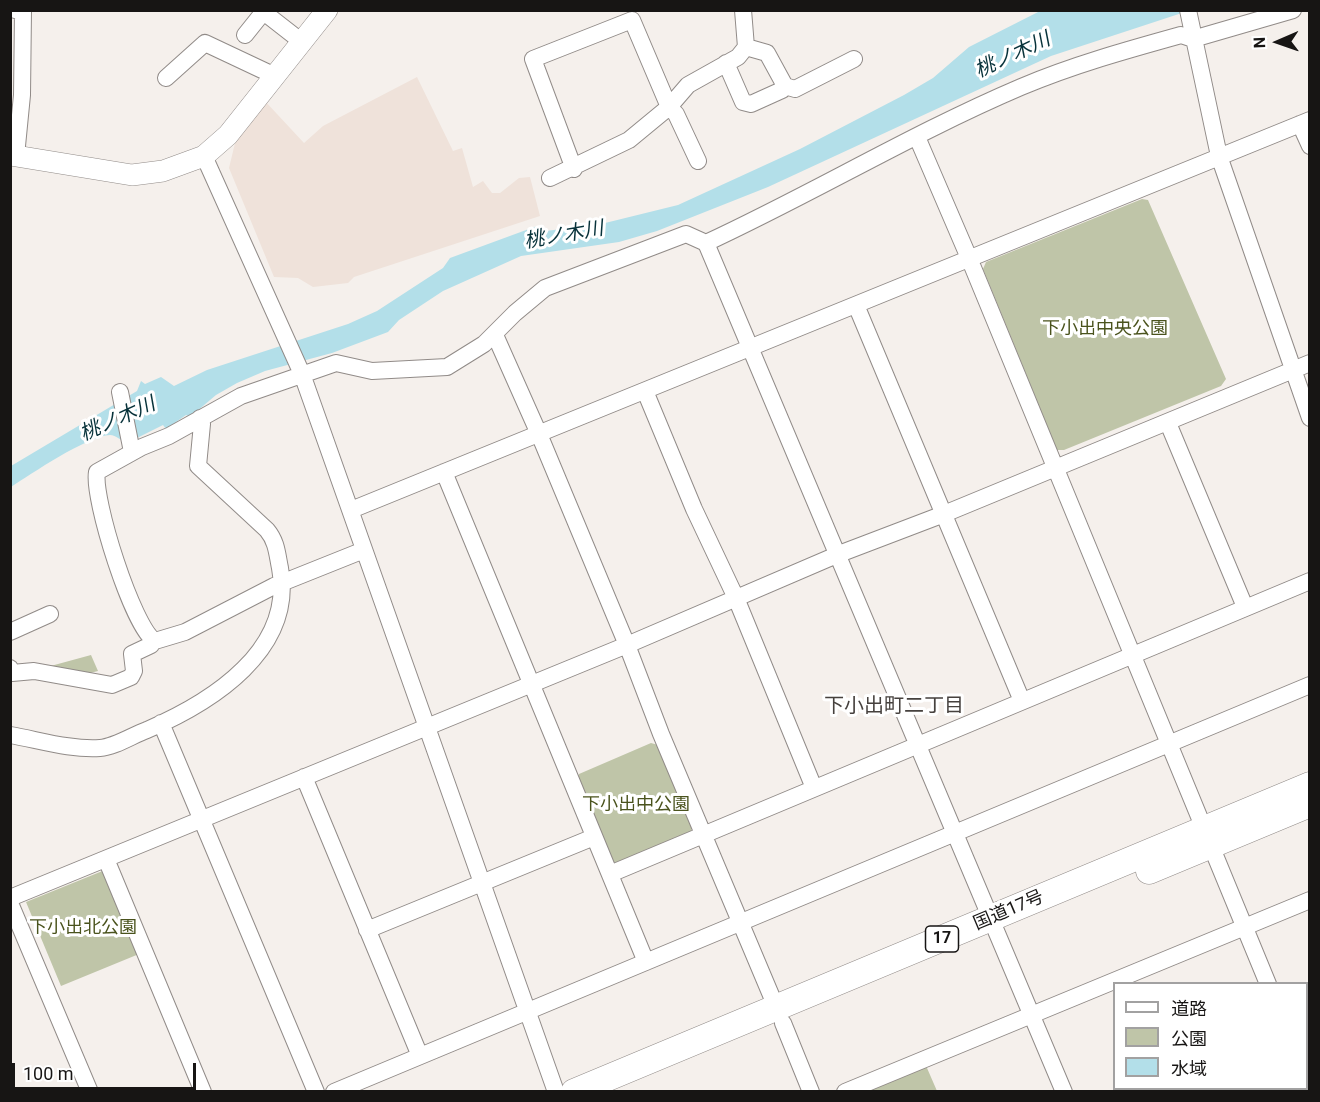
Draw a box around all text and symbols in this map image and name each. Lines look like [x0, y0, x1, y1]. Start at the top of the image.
north arrow [1248, 12, 1308, 72]
water label: 桃ノ木川 [972, 28, 1054, 84]
text: N [1250, 37, 1269, 49]
water label: 桃ノ木川 [523, 217, 605, 255]
park label: 下小出中央公園 [1042, 318, 1168, 340]
water label: 桃ノ木川 [77, 393, 159, 447]
district label: 下小出町二丁目 [824, 695, 964, 719]
park label: 下小出中公園 [582, 794, 690, 816]
street label: 国道17号 [971, 887, 1047, 935]
park label: 下小出北公園 [29, 917, 137, 939]
road number: 17 [926, 926, 958, 952]
legend [1113, 982, 1308, 1090]
text: 道路 [1171, 998, 1207, 1019]
text: 公園 [1171, 1028, 1207, 1049]
scale bar [15, 1051, 200, 1089]
text: 水域 [1171, 1058, 1207, 1079]
text: 100 m [23, 1063, 74, 1084]

